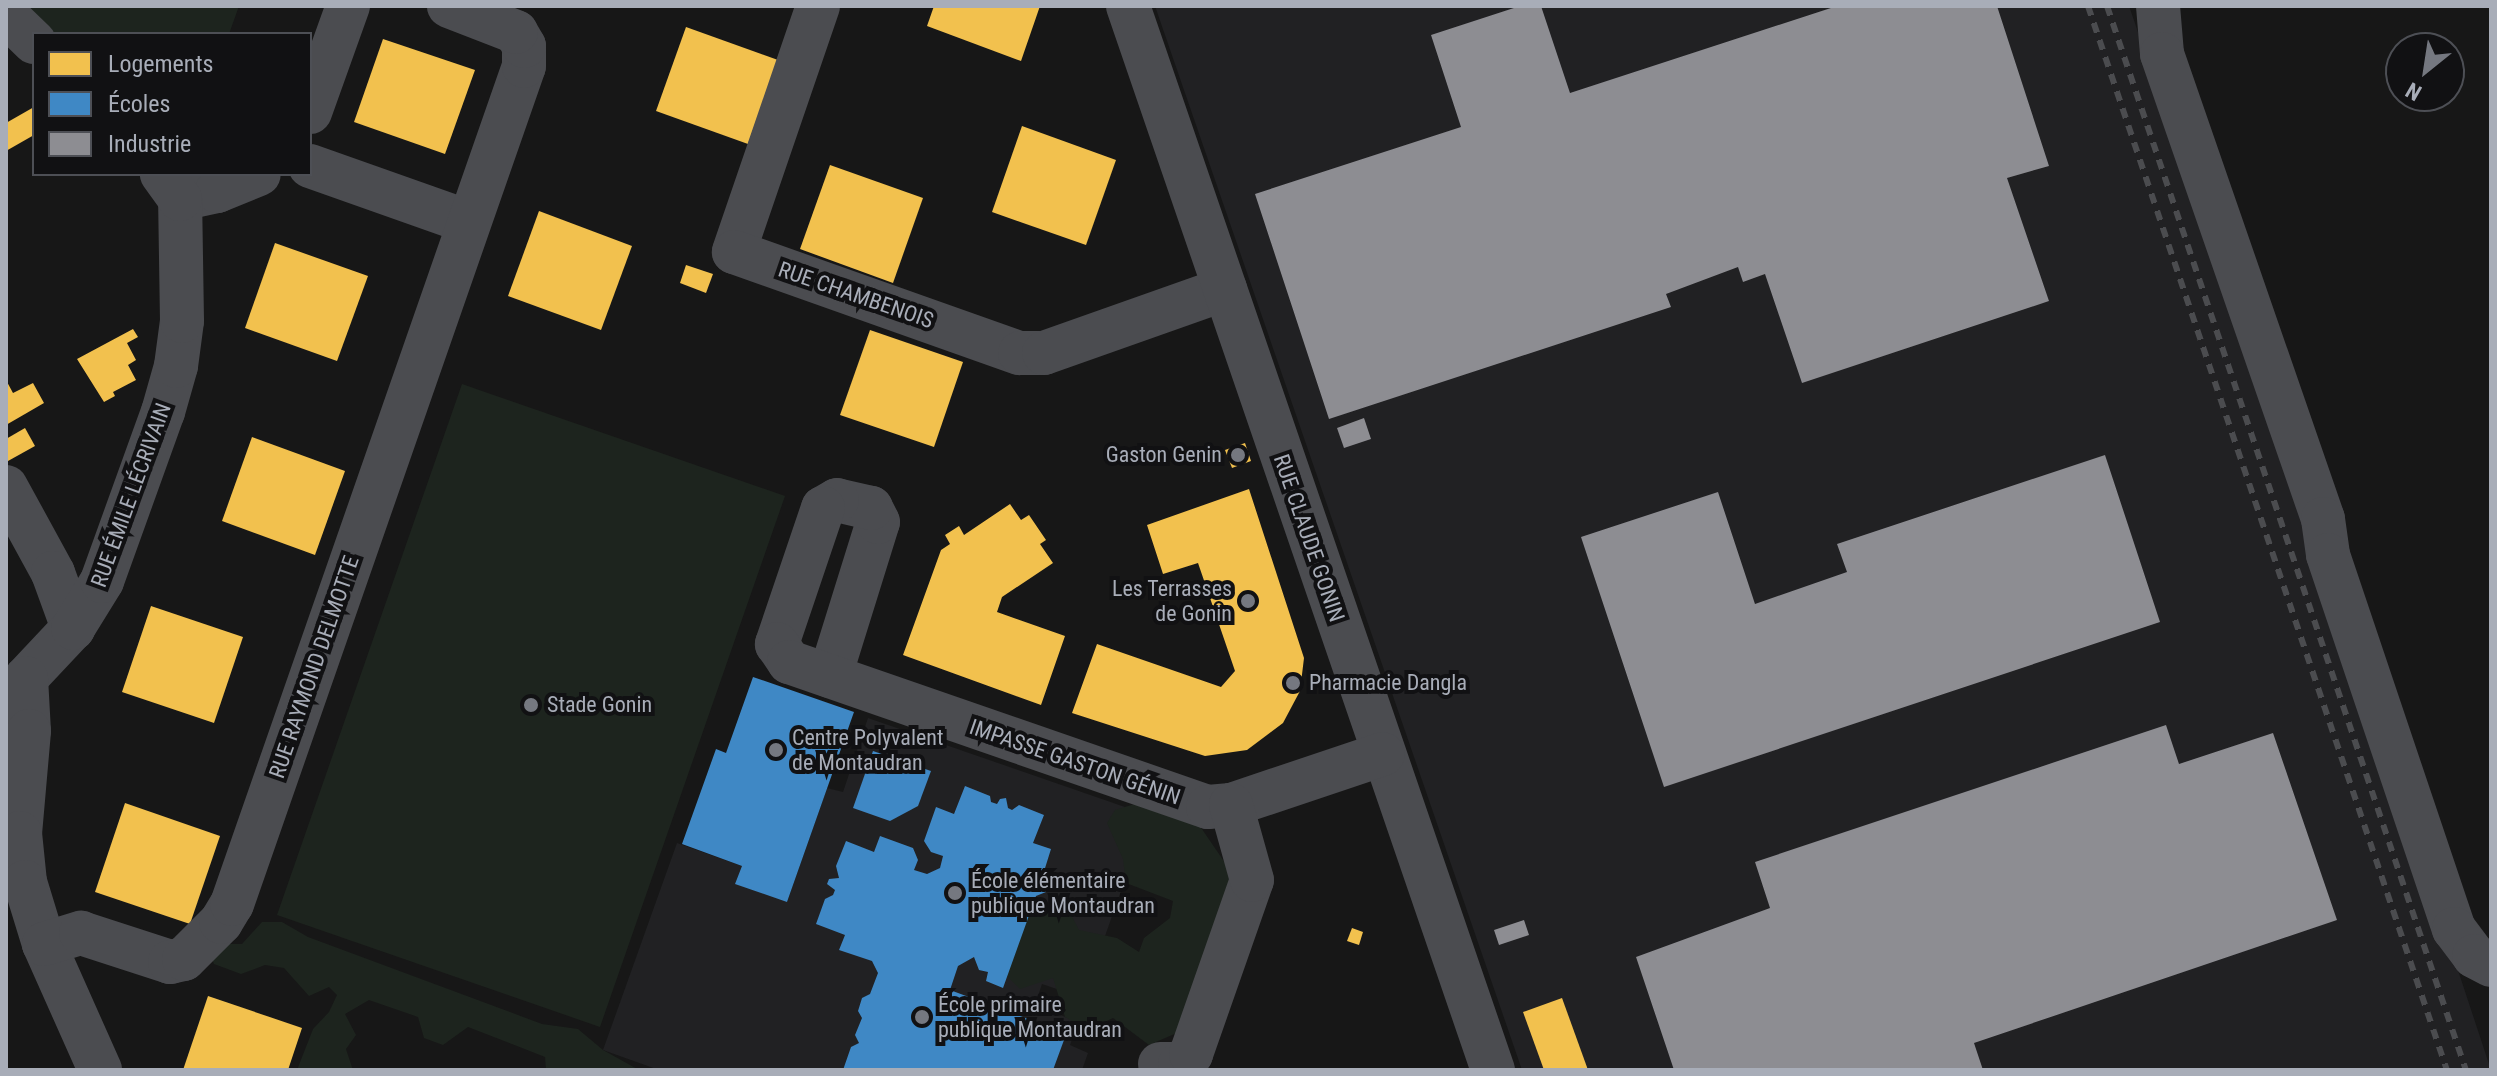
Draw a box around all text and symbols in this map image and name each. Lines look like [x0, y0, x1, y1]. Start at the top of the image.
legend [32, 32, 312, 176]
north arrow [2385, 32, 2465, 112]
text: Logements [108, 50, 214, 78]
text: N [2402, 77, 2426, 106]
text: Écoles [108, 90, 171, 118]
text: Industrie [108, 130, 191, 158]
street label: RUE CHAMBENOIS [775, 256, 937, 334]
street label: RUE ÉMILE LÉCRIVAIN [85, 399, 177, 591]
place label: Gaston Genin [1106, 442, 1222, 468]
marker: Gaston Genin [1229, 446, 1247, 464]
street label: RUE CLAUDE GONIN [1268, 451, 1350, 625]
street label: RUE RAYMOND DELMOTTE [264, 552, 364, 782]
place label: Les Terrasses de Gonin [1112, 575, 1232, 626]
marker: Les Terrasses de Gonin [1239, 592, 1257, 610]
place label: Pharmacie Dangla [1309, 670, 1467, 696]
marker: Pharmacie Dangla [1284, 674, 1302, 692]
place label: Stade Gonin [547, 692, 652, 718]
marker: Stade Gonin [522, 696, 540, 714]
street label: IMPASSE GASTON GÉNIN [966, 714, 1184, 810]
place label: Centre Polyvalent de Montaudran [792, 724, 943, 776]
marker: Centre Polyvalent de Montaudran [767, 741, 785, 759]
place label: École élémentaire publique Montaudran [971, 867, 1155, 918]
marker: École élémentaire publique Montaudran [946, 884, 964, 902]
place label: École primaire publique Montaudran [938, 991, 1122, 1042]
marker: École primaire publique Montaudran [913, 1008, 931, 1026]

